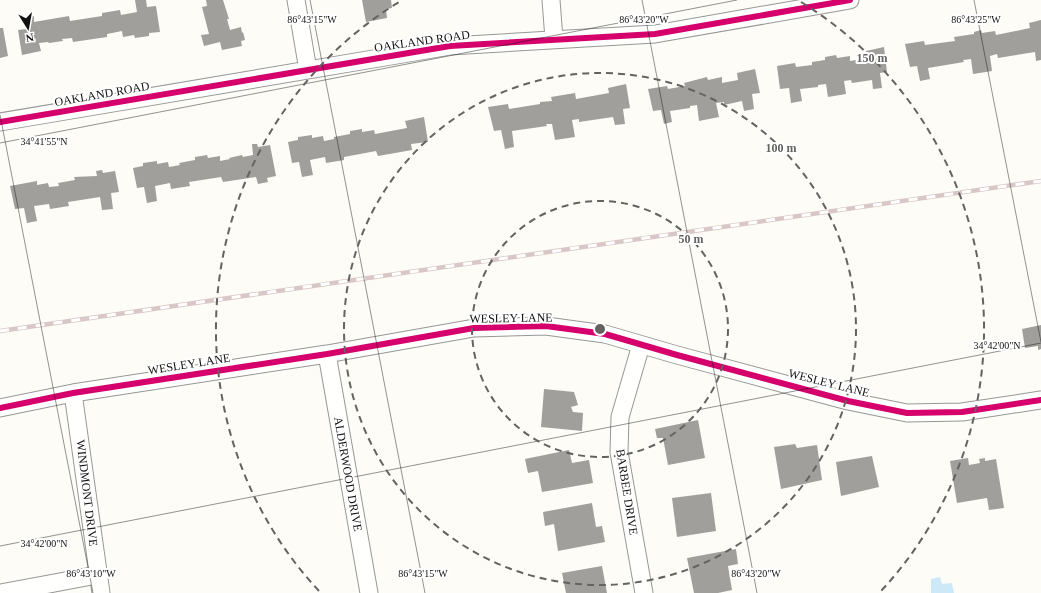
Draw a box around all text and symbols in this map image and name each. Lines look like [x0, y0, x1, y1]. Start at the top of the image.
north arrow [8, 8, 48, 48]
text: 86°43'15"W [287, 14, 337, 25]
text: 86°43'20"W [619, 14, 669, 25]
text: 86°43'25"W [951, 14, 1001, 25]
street label: OAKLAND ROAD [373, 27, 471, 55]
text: N [25, 31, 35, 44]
text: 150 m [857, 51, 888, 65]
street label: OAKLAND ROAD [53, 79, 151, 109]
text: 34°41'55"N [20, 136, 68, 147]
text: 100 m [766, 141, 797, 155]
text: 50 m [679, 232, 704, 246]
street label: WESLEY LANE [469, 310, 553, 326]
centre of rings [593, 322, 607, 336]
text: 34°42'00"N [973, 340, 1021, 351]
street label: WESLEY LANE [147, 351, 231, 377]
street label: WESLEY LANE [787, 366, 871, 400]
street label: ALDERWOOD DRIVE [331, 416, 365, 532]
street label: WINDMONT DRIVE [74, 439, 100, 547]
street label: BARBEE DRIVE [613, 448, 641, 536]
text: 34°42'00"N [20, 538, 68, 549]
text: 86°43'10"W [66, 568, 116, 579]
text: 86°43'15"W [398, 568, 448, 579]
text: 86°43'20"W [731, 568, 781, 579]

